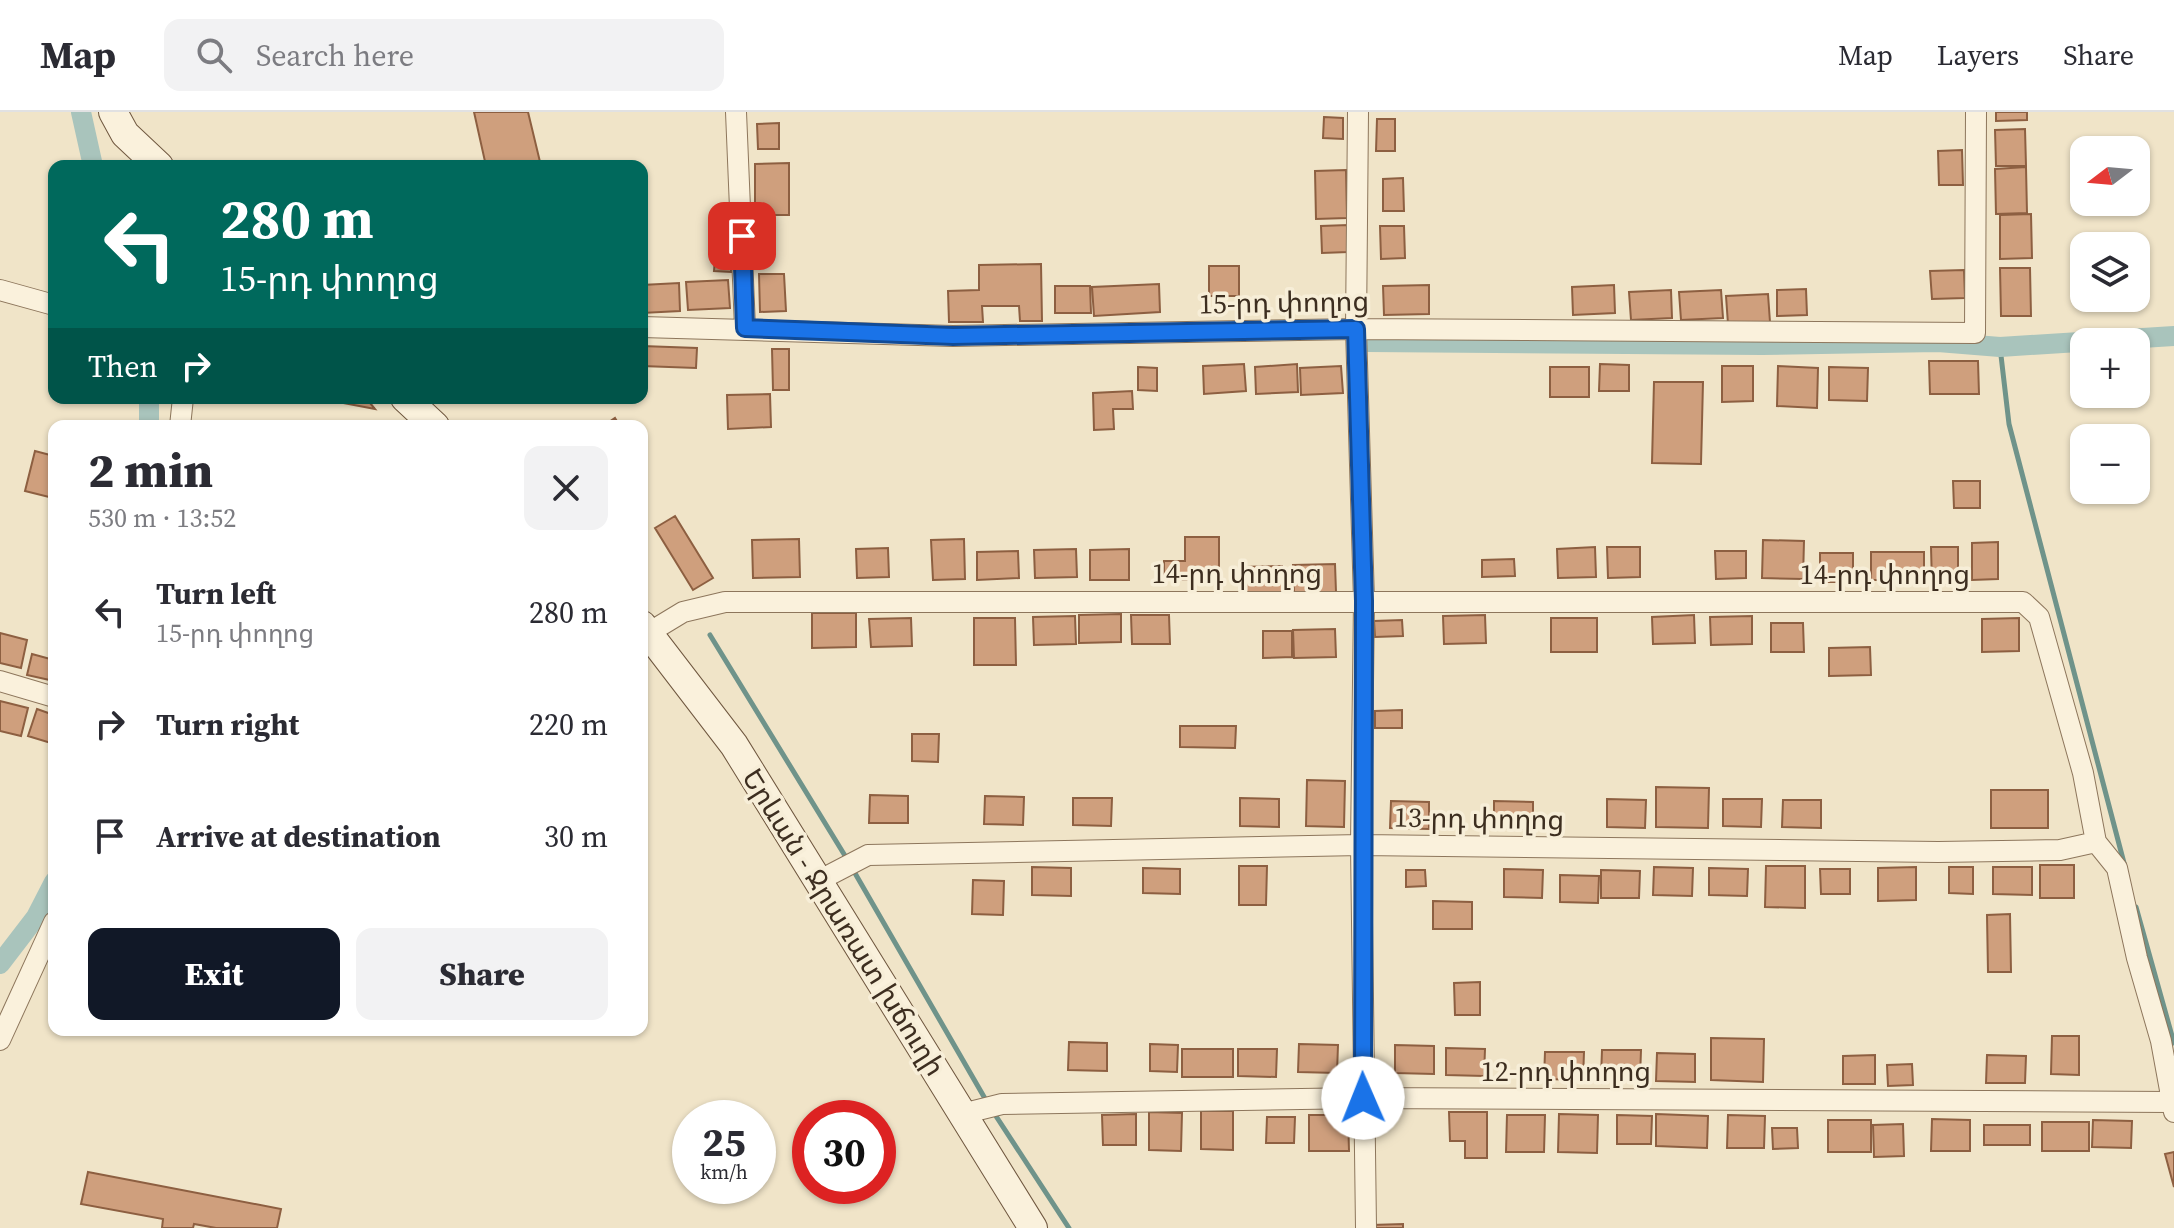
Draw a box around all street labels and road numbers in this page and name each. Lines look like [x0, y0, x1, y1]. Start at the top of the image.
street label: 15-րդ փողոց [1199, 282, 1369, 322]
street label: 14-րդ փողոց [1152, 554, 1322, 592]
street label: 14-րդ փողոց [1800, 555, 1970, 593]
street label: Երևան - Ջրառատ խճուղի [734, 761, 954, 1083]
street label: 13-րդ փողոց [1394, 798, 1564, 838]
street label: 12-րդ փողոց [1481, 1052, 1651, 1090]

